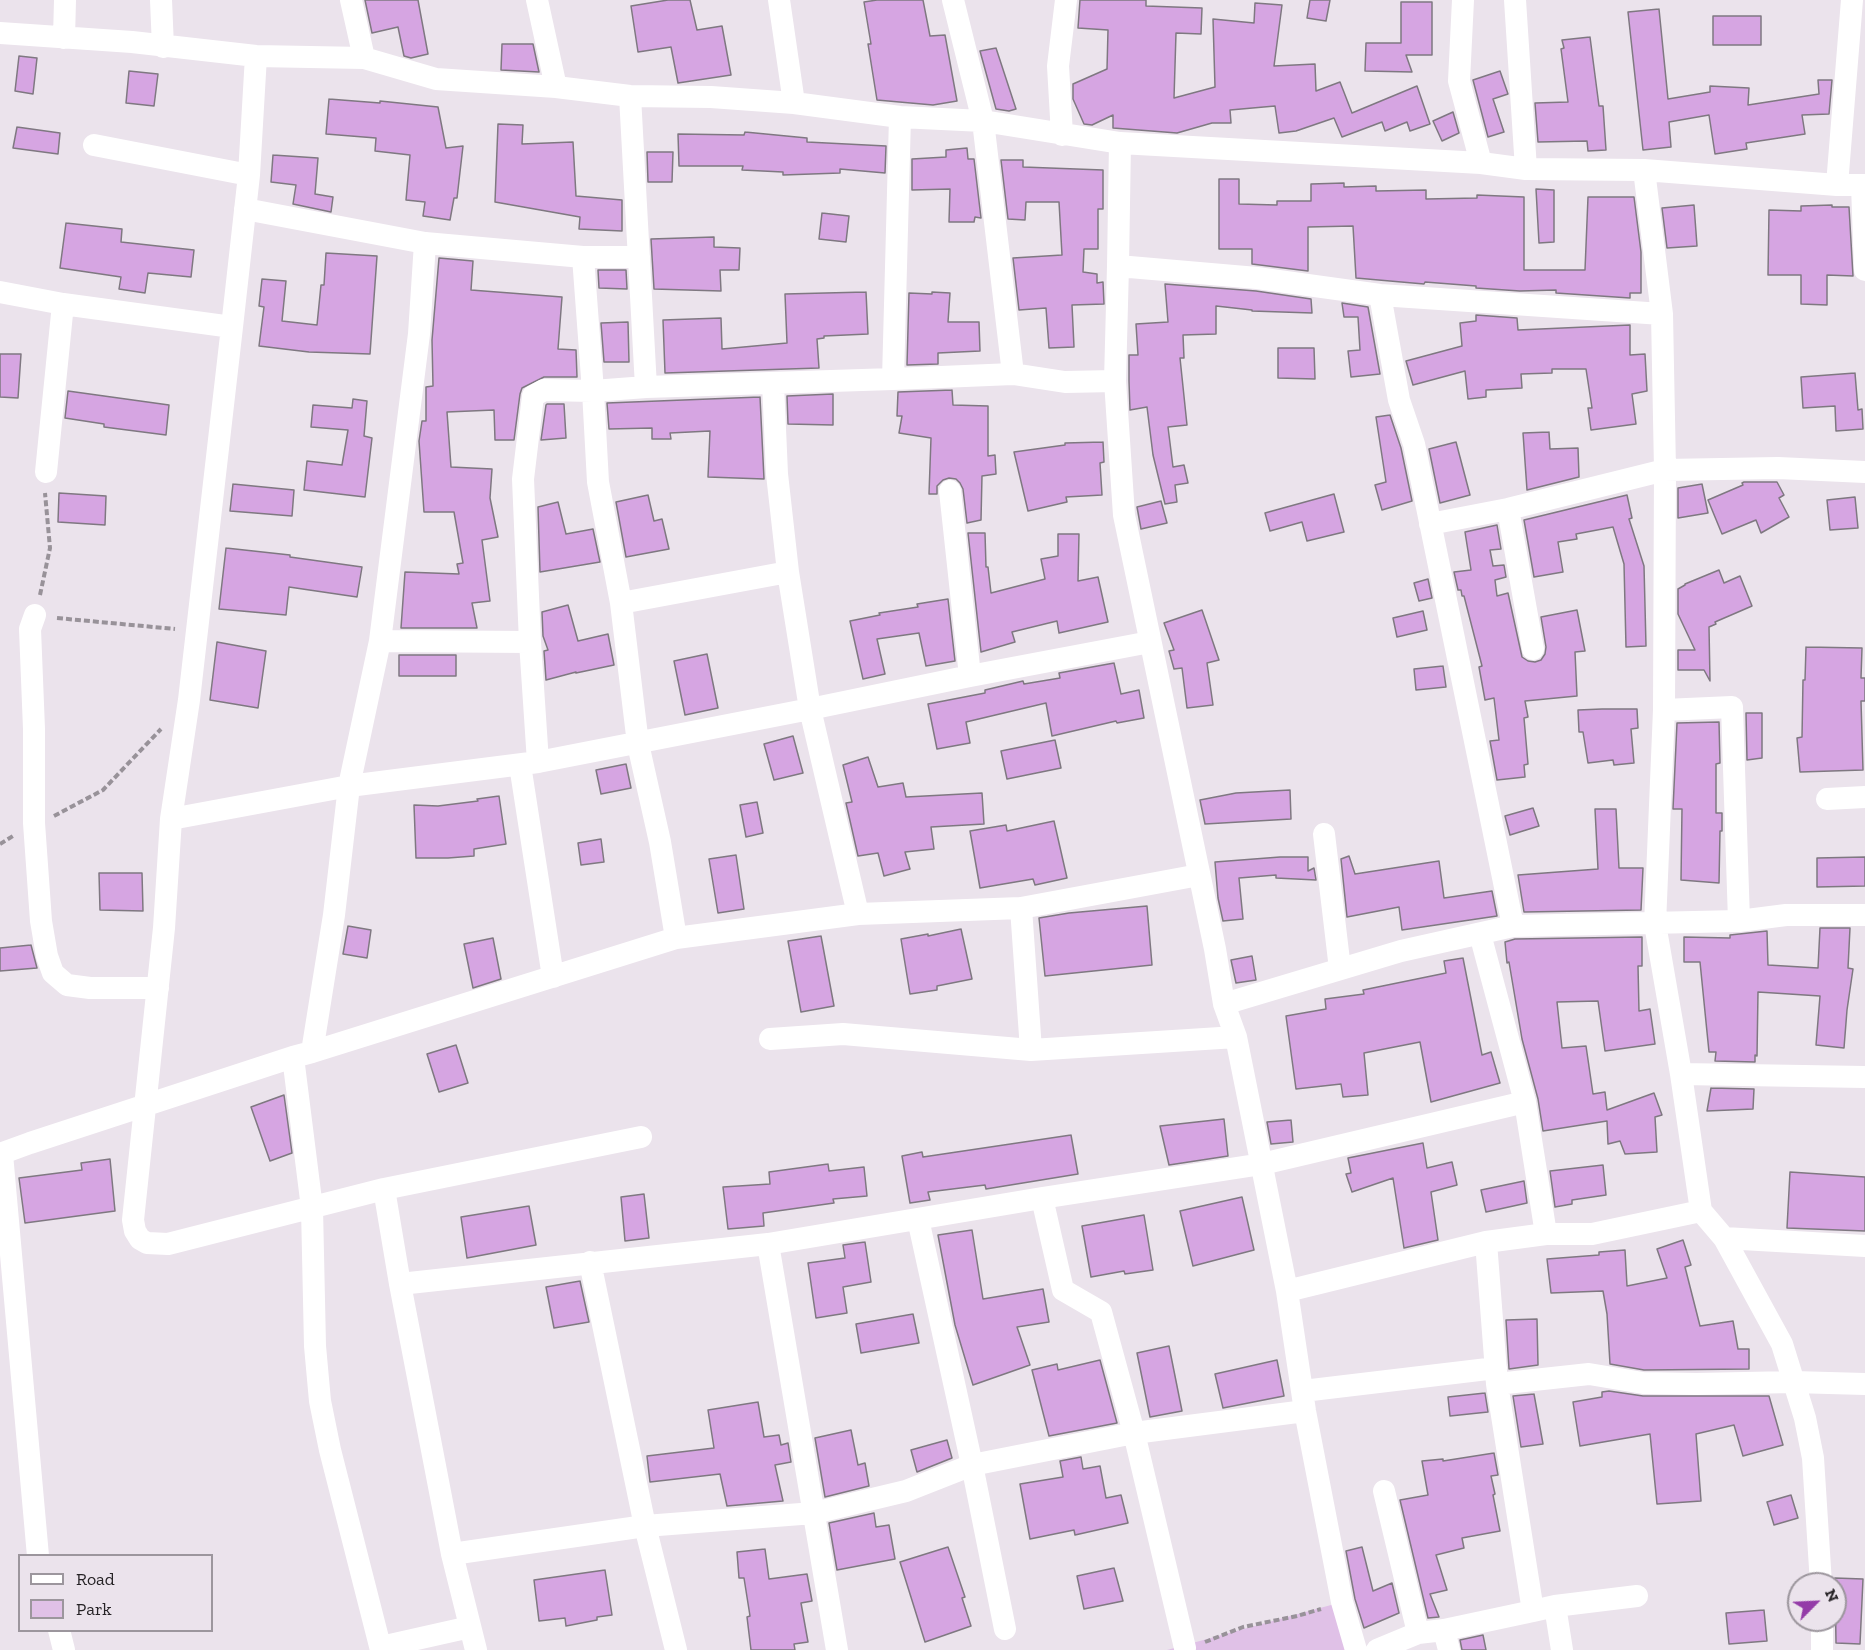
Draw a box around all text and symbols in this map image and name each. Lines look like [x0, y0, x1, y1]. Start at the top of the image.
legend [18, 1554, 213, 1632]
text: Road [76, 1568, 115, 1590]
north arrow [1787, 1572, 1847, 1632]
text: N [1821, 1586, 1843, 1605]
text: Park [76, 1598, 112, 1620]

